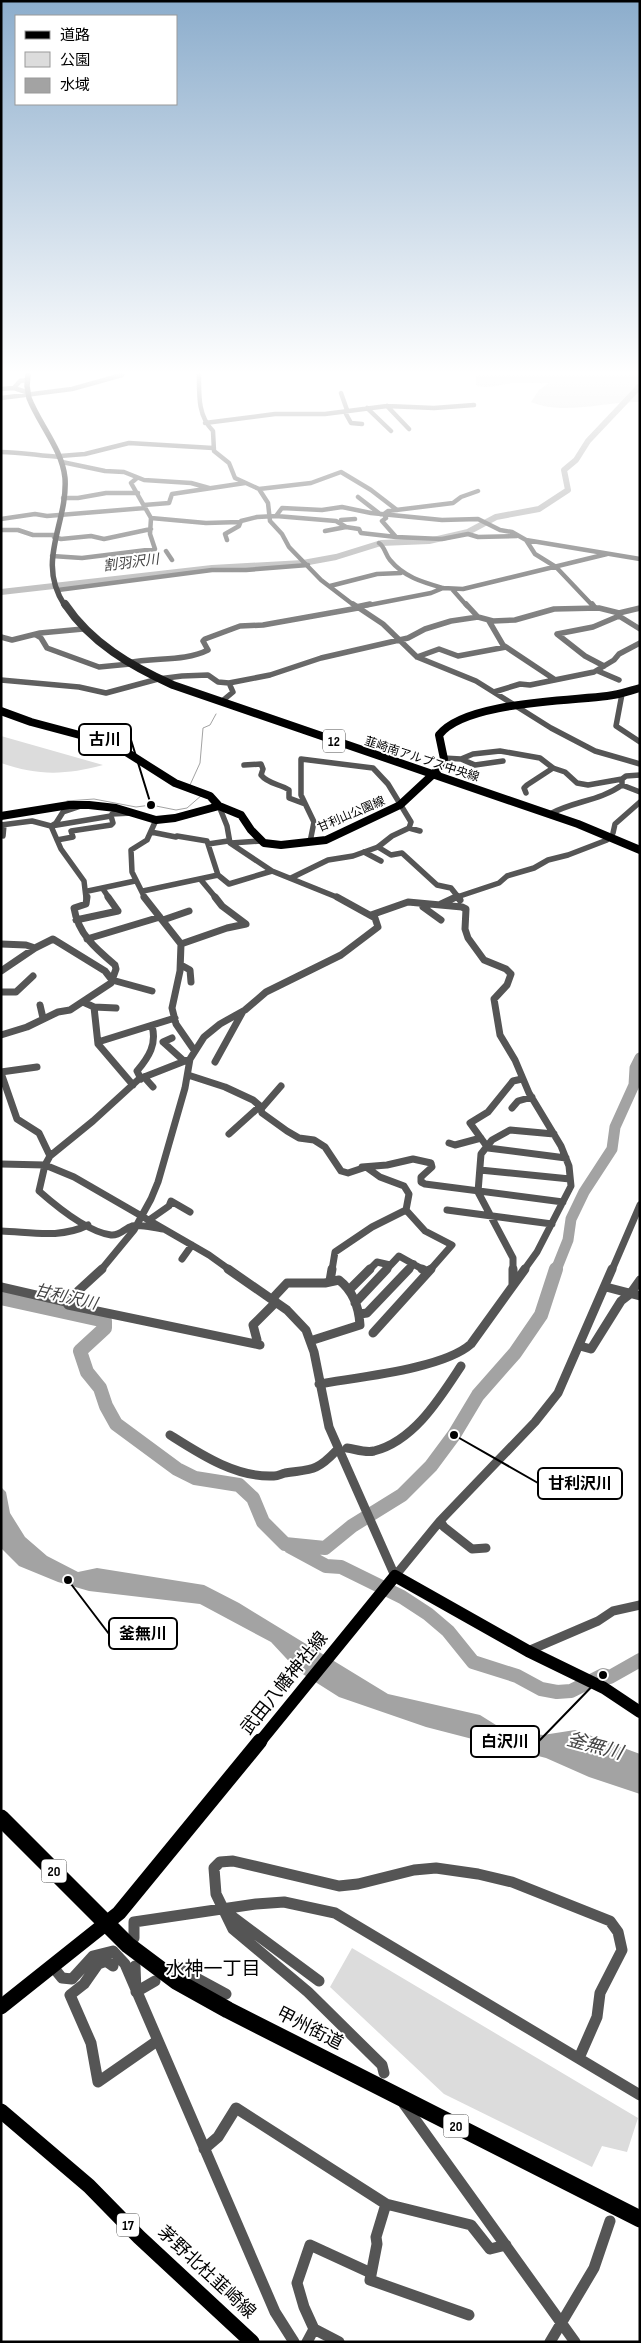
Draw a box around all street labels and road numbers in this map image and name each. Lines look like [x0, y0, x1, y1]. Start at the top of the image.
road number: 12 [323, 729, 345, 752]
street label: 韮崎南アルプス中央線 [363, 734, 481, 785]
street label: 甘利山公園線 [315, 793, 387, 835]
street label: 武田八幡神社線 [237, 1628, 332, 1739]
road number: 20 [42, 1860, 66, 1882]
street label: 甲州街道 [273, 2003, 347, 2054]
road number: 20 [444, 2114, 468, 2138]
road number: 17 [117, 2214, 139, 2236]
street label: 茅野北杜韮崎線 [153, 2222, 260, 2323]

